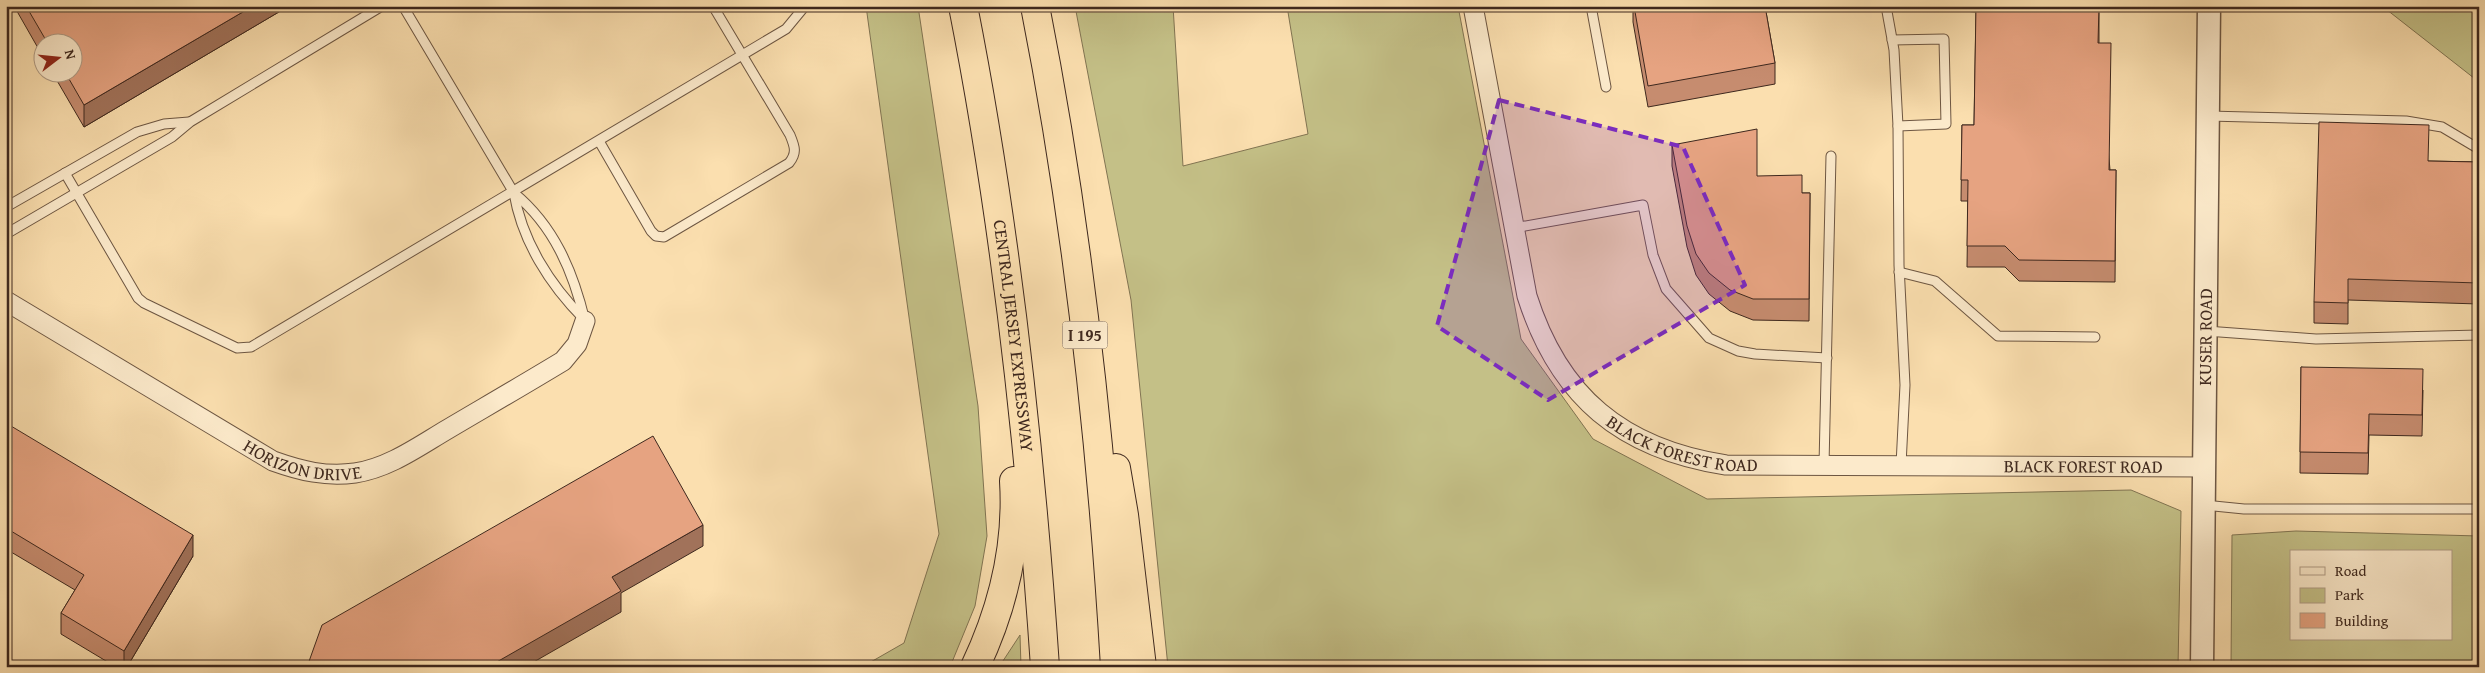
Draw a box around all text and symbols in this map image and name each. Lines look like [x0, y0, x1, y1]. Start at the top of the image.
north arrow [32, 32, 82, 82]
text: N [60, 47, 82, 62]
street label: CENTRAL JERSEY EXPRESSWAY [986, 218, 1041, 454]
street label: KUSER ROAD [2191, 288, 2219, 386]
road number: I 195 [1062, 322, 1108, 348]
street label: BLACK FOREST ROAD [1601, 408, 1758, 478]
street label: HORIZON DRIVE [238, 432, 363, 487]
street label: BLACK FOREST ROAD [2004, 452, 2163, 480]
legend [2290, 550, 2452, 640]
text: Road [2335, 560, 2366, 581]
text: Park [2335, 584, 2364, 605]
text: Building [2335, 610, 2389, 631]

